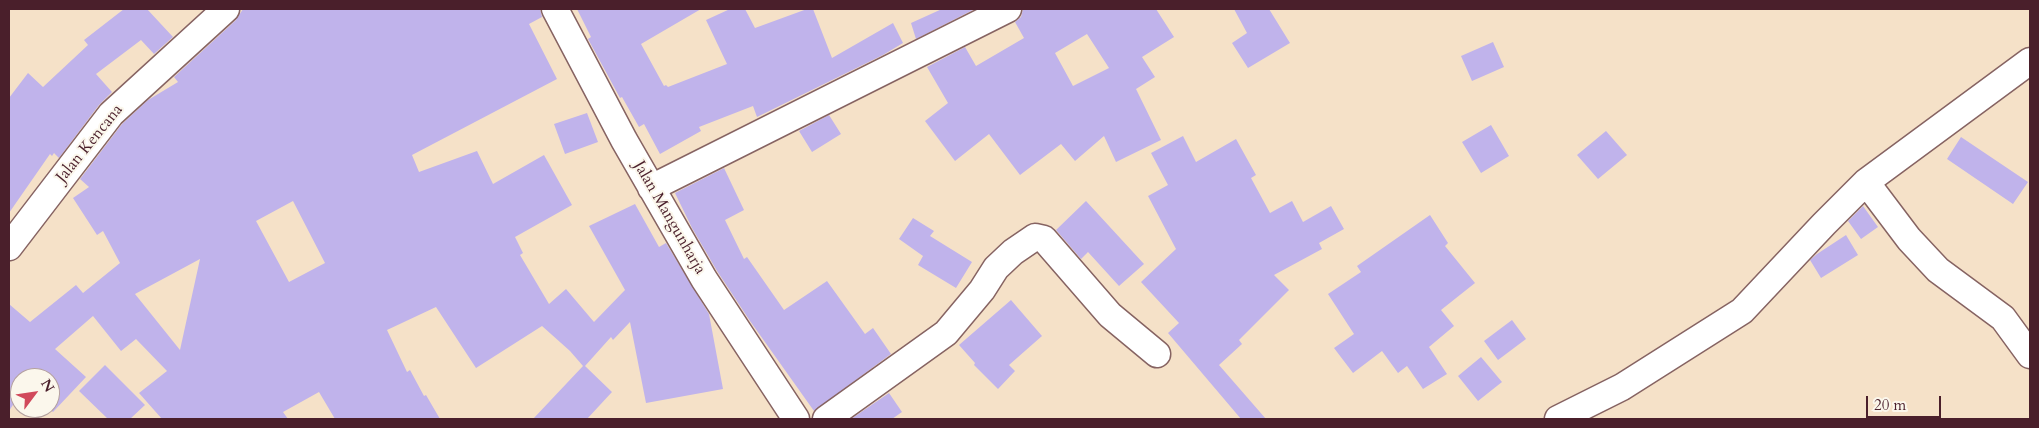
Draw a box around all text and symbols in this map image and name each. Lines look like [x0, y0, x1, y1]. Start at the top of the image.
street label: Jalan Kencana [53, 101, 127, 187]
street label: Jalan Mangunharja [629, 158, 709, 278]
north arrow [10, 368, 60, 418]
text: N [36, 375, 59, 396]
scale bar [1869, 386, 1944, 418]
text: 20 m [1874, 395, 1906, 415]

